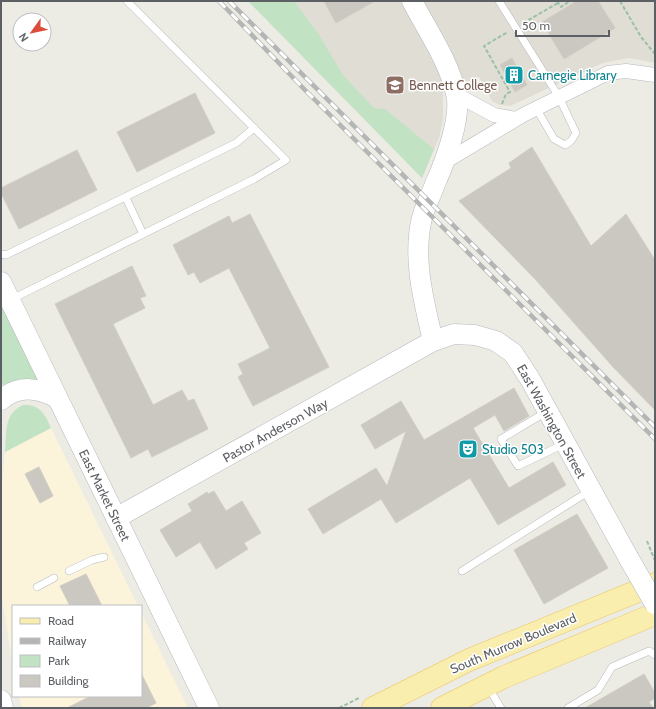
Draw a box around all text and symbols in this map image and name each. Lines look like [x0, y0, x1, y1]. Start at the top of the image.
north arrow [12, 12, 52, 52]
scale bar [516, 12, 609, 38]
text: 50 m [522, 18, 550, 33]
text: N [16, 30, 32, 45]
building icon: Carnegie Library [503, 64, 525, 86]
place label: Carnegie Library [528, 67, 617, 83]
school or university icon: Bennett College [384, 74, 406, 96]
place label: Bennett College [409, 77, 497, 93]
street label: East Washington Street [514, 361, 590, 481]
street label: Pastor Anderson Way [220, 394, 331, 466]
theatre icon: Studio 503 [457, 438, 479, 460]
place label: Studio 503 [482, 441, 544, 457]
street label: East Market Street [76, 447, 134, 544]
legend [12, 605, 142, 697]
street label: South Murrow Boulevard [447, 609, 579, 677]
text: Road [48, 613, 74, 628]
text: Railway [48, 633, 86, 648]
text: Park [48, 653, 70, 668]
text: Building [48, 673, 90, 688]

